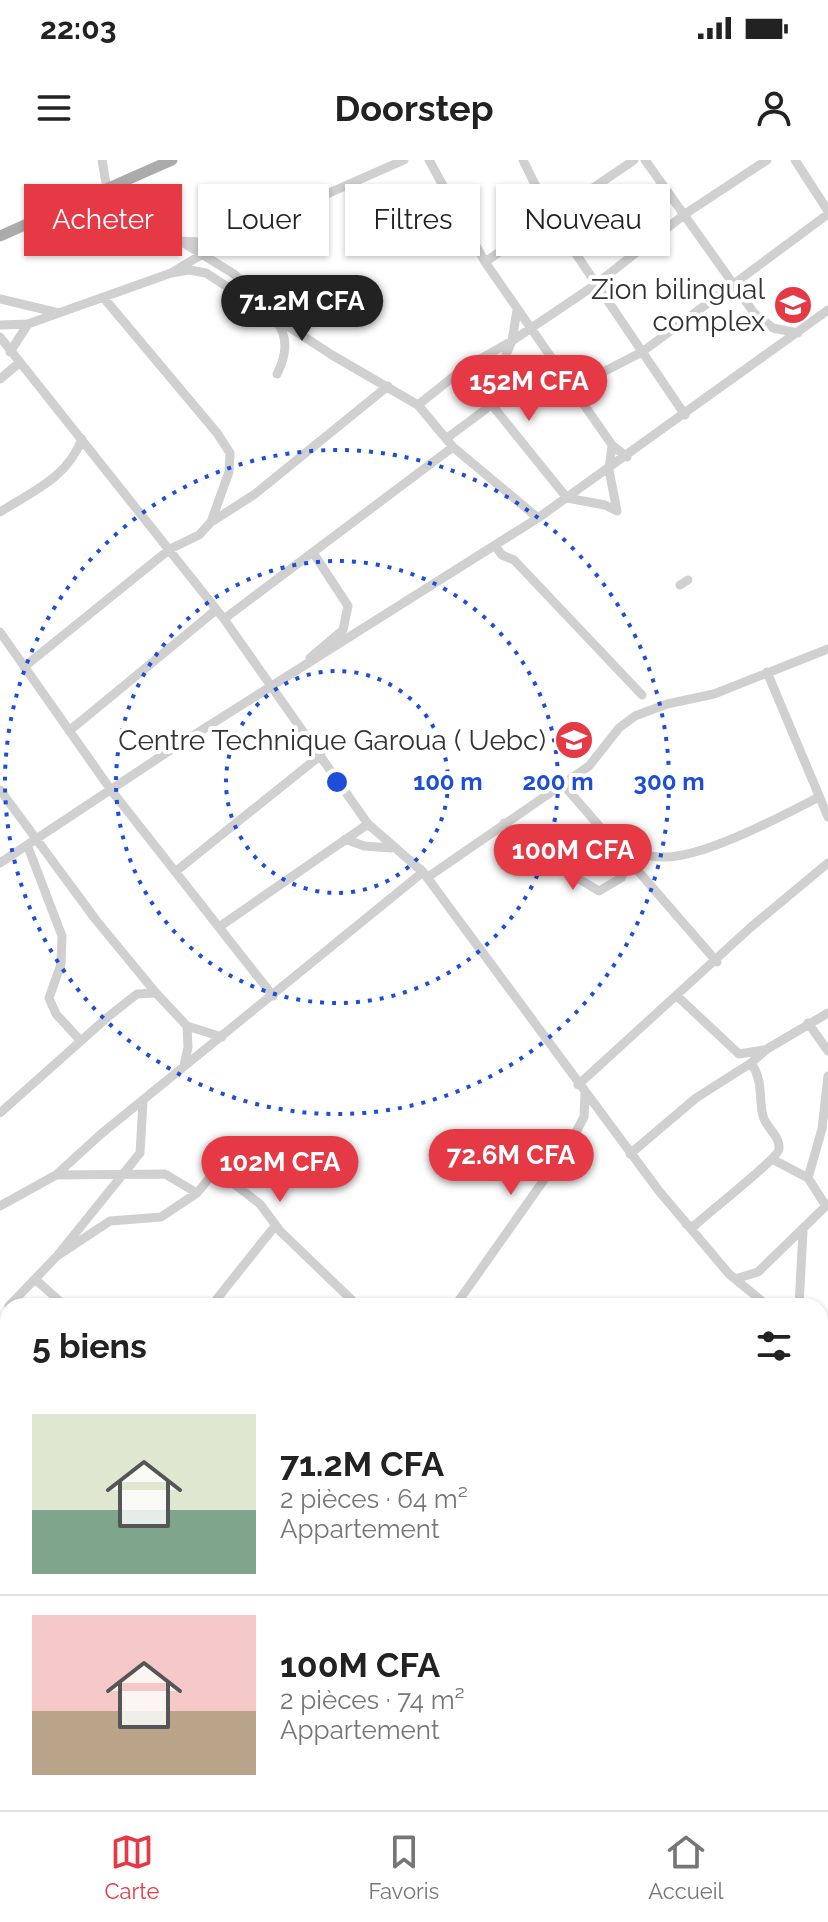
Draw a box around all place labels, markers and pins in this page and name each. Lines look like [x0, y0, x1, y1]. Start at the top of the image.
place label: Zion bilingual complex [591, 273, 765, 338]
pin: 71.2M CFA [210, 275, 394, 343]
school or university icon: Zion bilingual complex [772, 284, 814, 326]
pin: 152M CFA [446, 355, 612, 423]
school or university icon: Centre Technique Garoua ( Uebc) [553, 719, 595, 761]
place label: Centre Technique Garoua ( Uebc) [118, 724, 546, 757]
centre of rings [323, 768, 351, 796]
pin: 100M CFA [490, 824, 656, 892]
pin: 72.6M CFA [419, 1129, 603, 1197]
pin: 102M CFA [197, 1136, 363, 1204]

